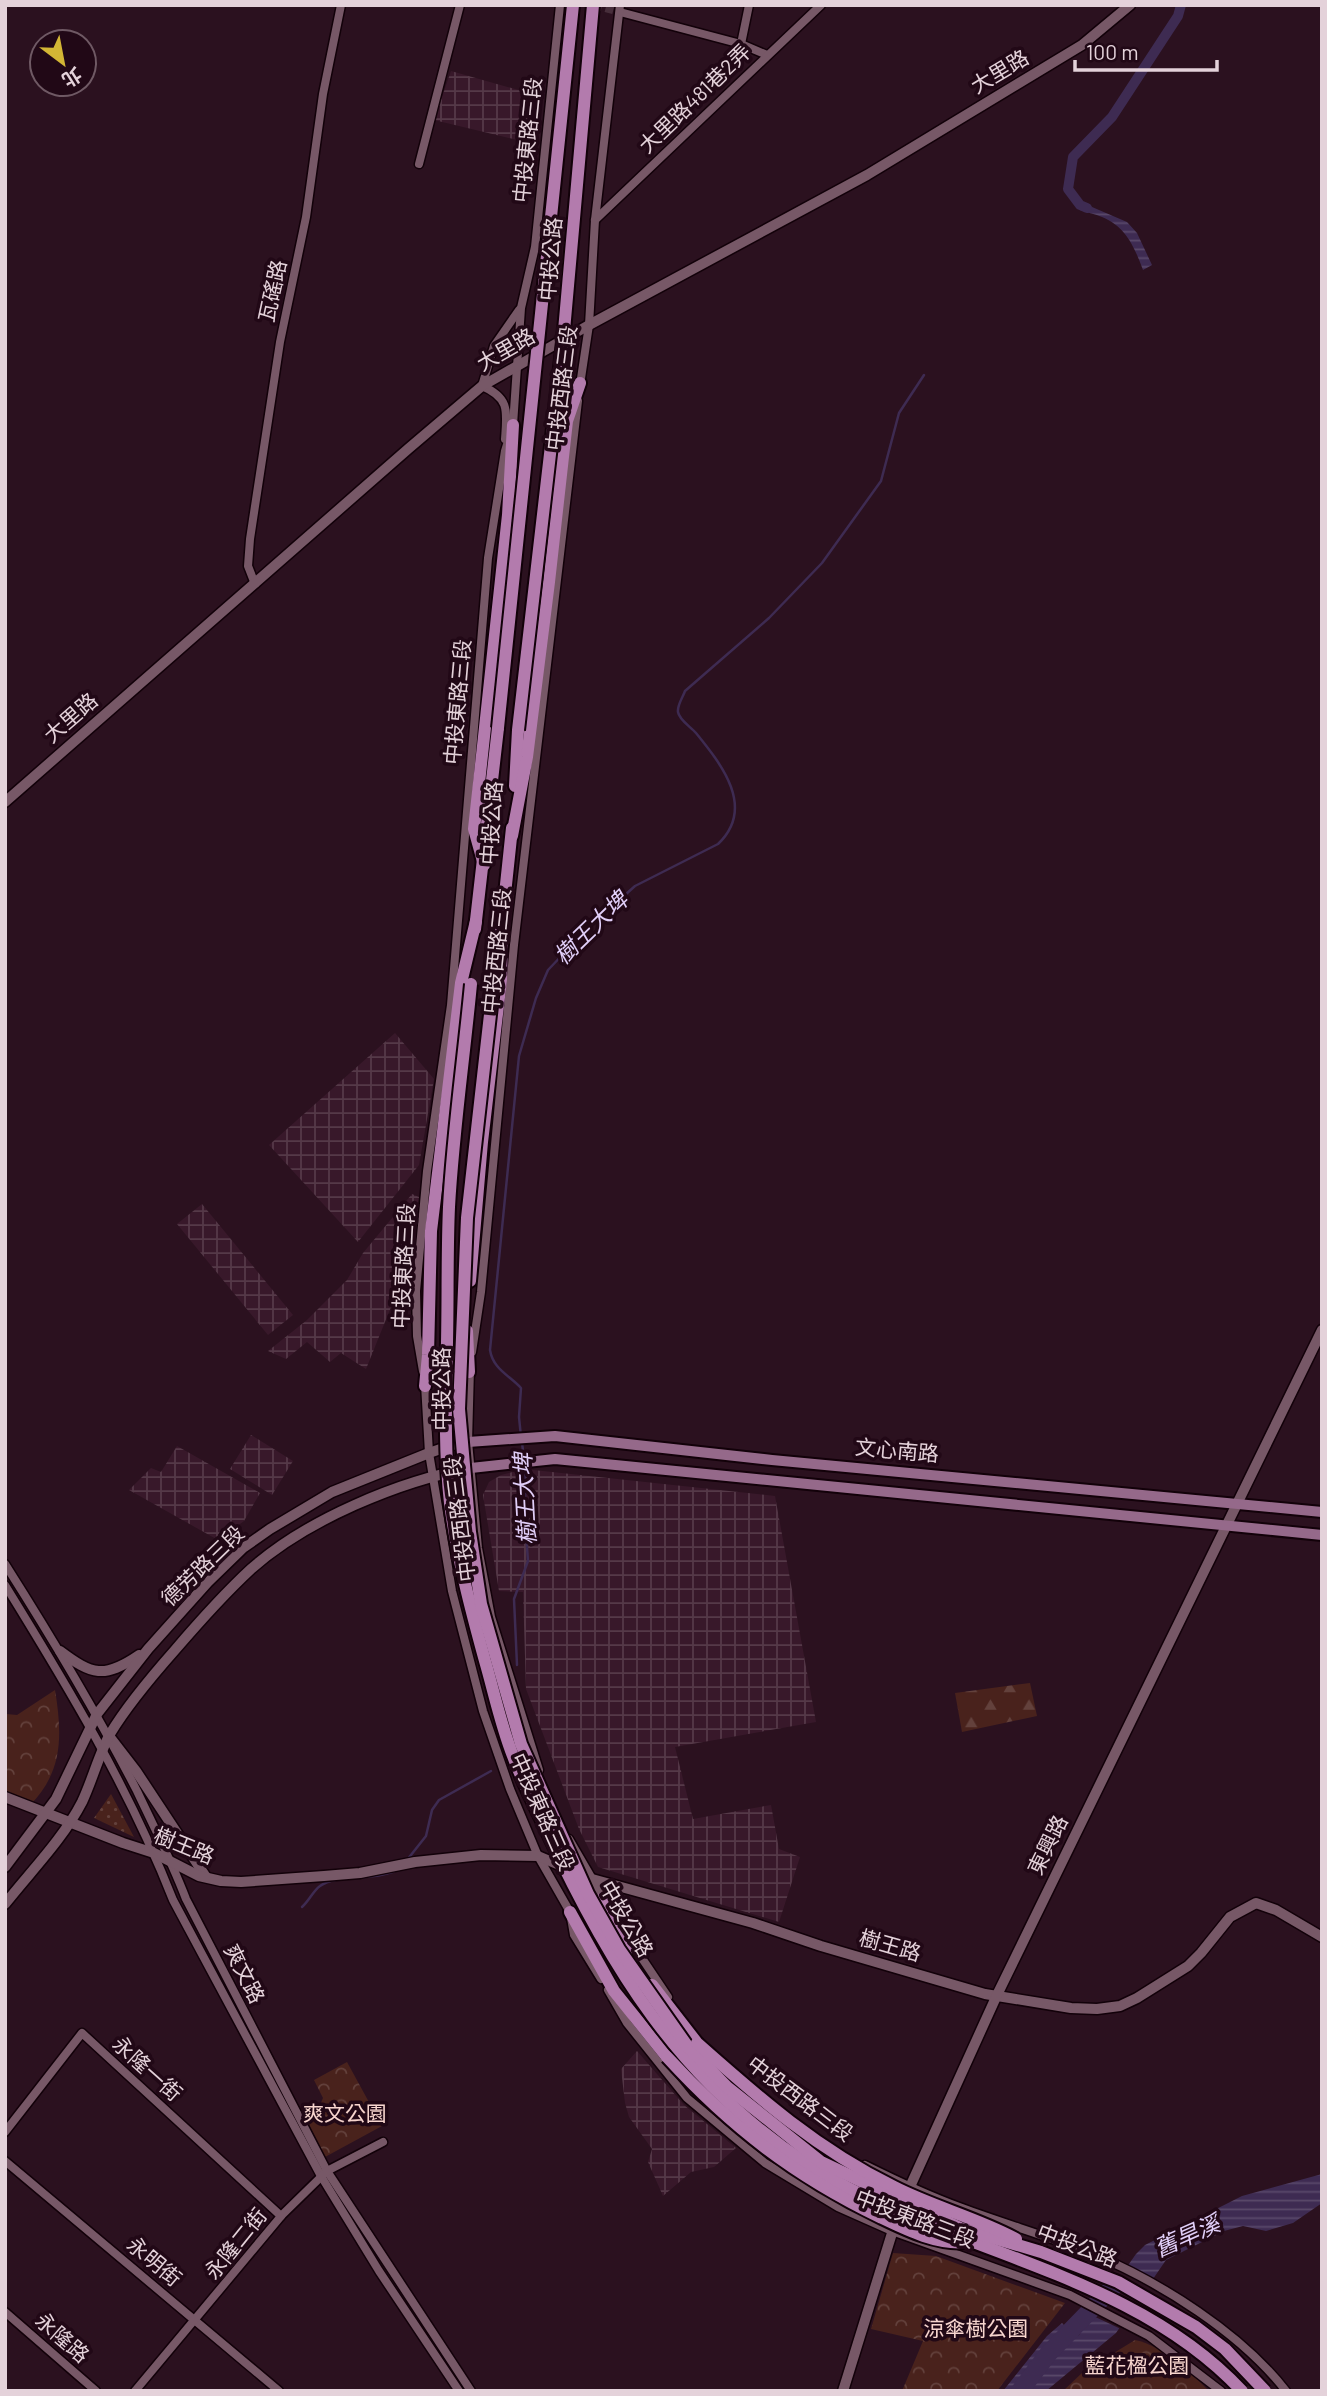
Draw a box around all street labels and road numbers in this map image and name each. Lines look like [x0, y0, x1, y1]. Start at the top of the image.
street label: 大里路481巷2弄 [633, 38, 755, 157]
street label: 大里路 [966, 44, 1033, 98]
street label: 中投東路三段 [507, 76, 546, 204]
street label: 中投公路 [533, 216, 566, 302]
street label: 瓦磘路 [253, 257, 290, 324]
street label: 大里路 [472, 322, 539, 375]
street label: 中投西路三段 [540, 324, 581, 452]
street label: 中投東路三段 [439, 638, 474, 766]
street label: 大里路 [38, 687, 102, 747]
street label: 中投公路 [475, 780, 506, 866]
street label: 中投西路三段 [476, 887, 515, 1015]
street label: 中投東路三段 [387, 1202, 418, 1329]
street label: 中投公路 [428, 1347, 453, 1431]
street label: 文心南路 [854, 1433, 940, 1466]
street label: 中投西路三段 [438, 1455, 479, 1583]
street label: 德芳路三段 [156, 1519, 248, 1610]
street label: 中投東路三段 [506, 1749, 580, 1874]
street label: 東興路 [1022, 1811, 1072, 1878]
street label: 樹王路 [151, 1821, 218, 1868]
street label: 中投公路 [595, 1876, 659, 1961]
street label: 樹王路 [857, 1924, 924, 1965]
street label: 爽文路 [220, 1940, 271, 2007]
street label: 永隆一街 [108, 2030, 188, 2105]
street label: 中投西路三段 [743, 2050, 859, 2146]
street label: 中投東路三段 [852, 2183, 979, 2252]
street label: 永隆二街 [199, 2203, 271, 2284]
street label: 中投公路 [1034, 2218, 1121, 2271]
street label: 永明街 [123, 2231, 187, 2291]
street label: 永隆路 [31, 2307, 95, 2367]

